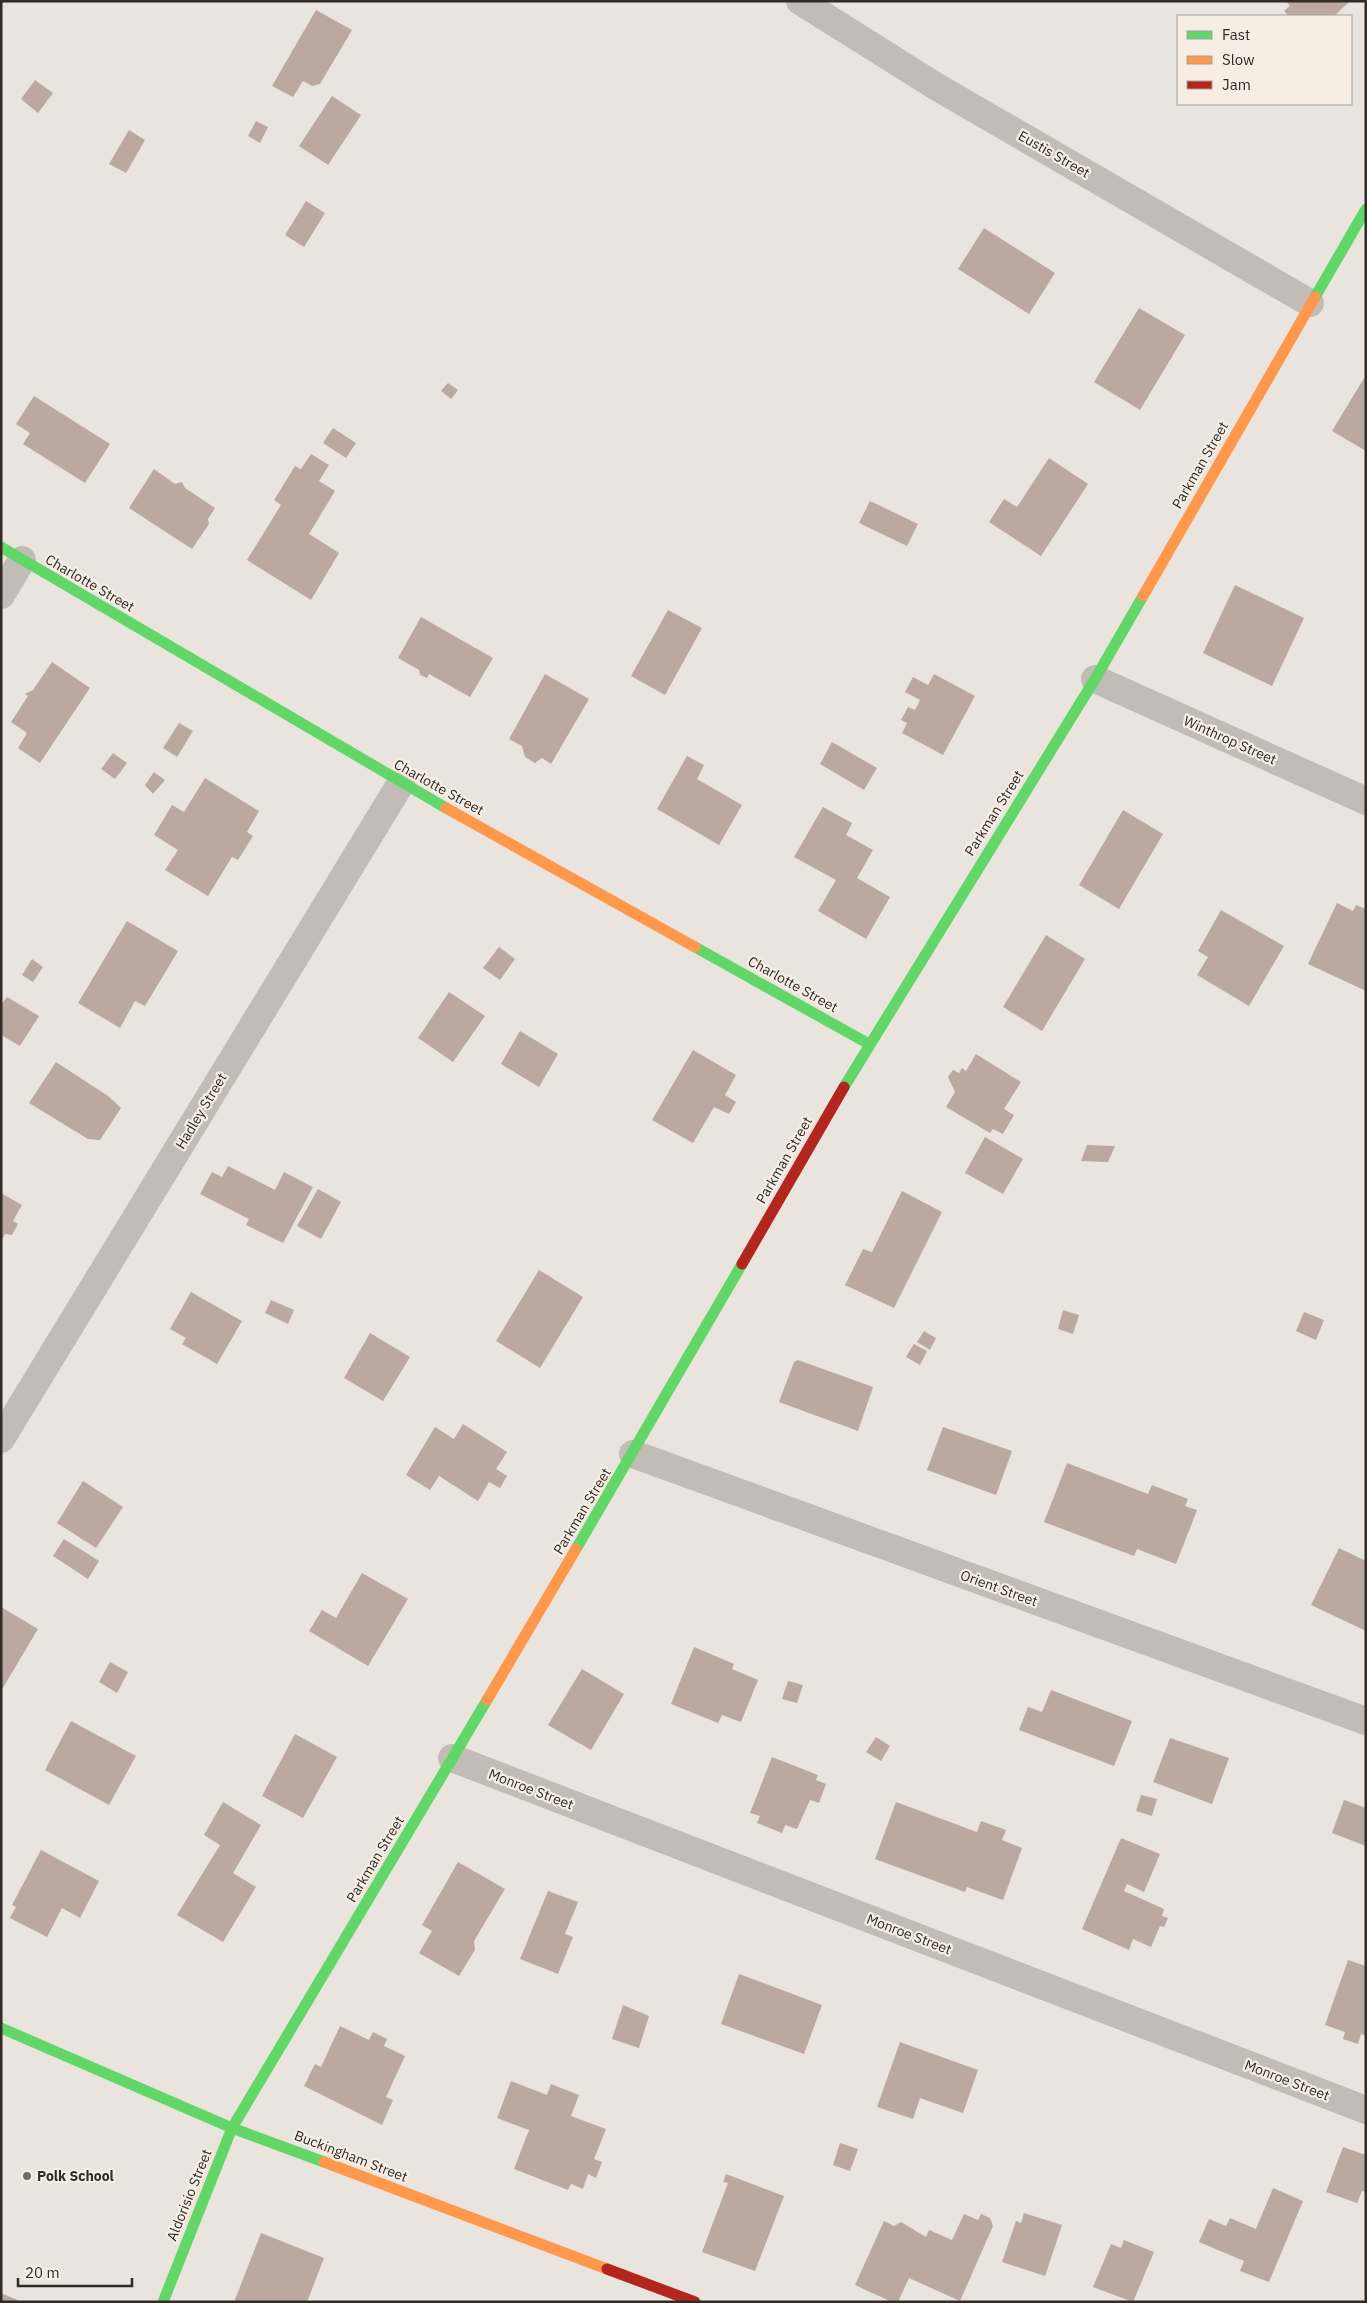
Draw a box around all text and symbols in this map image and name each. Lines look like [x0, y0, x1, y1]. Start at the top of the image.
legend [1177, 15, 1352, 105]
text: Fast [1222, 25, 1250, 44]
text: Slow [1222, 50, 1255, 69]
text: Jam [1222, 75, 1251, 94]
street label: Eustis Street [1015, 126, 1093, 182]
street label: Parkman Street [1168, 418, 1232, 512]
street label: Charlotte Street [42, 550, 138, 616]
street label: Winthrop Street [1181, 712, 1279, 768]
street label: Charlotte Street [391, 755, 487, 819]
street label: Parkman Street [960, 767, 1028, 859]
street label: Charlotte Street [745, 952, 841, 1016]
street label: Hadley Street [171, 1070, 231, 1152]
street label: Parkman Street [752, 1113, 816, 1207]
street label: Parkman Street [549, 1464, 615, 1558]
street label: Orient Street [958, 1566, 1040, 1610]
street label: Monroe Street [486, 1765, 576, 1813]
street label: Parkman Street [342, 1812, 408, 1906]
street label: Monroe Street [864, 1910, 954, 1958]
street label: Monroe Street [1242, 2056, 1332, 2104]
street label: Buckingham Street [292, 2126, 410, 2186]
street label: Aldorisio Street [162, 2146, 216, 2243]
place label: Polk School [37, 2167, 114, 2185]
marker: Polk School [21, 2170, 33, 2182]
scale bar [18, 2256, 131, 2288]
text: 20 m [25, 2263, 60, 2282]

